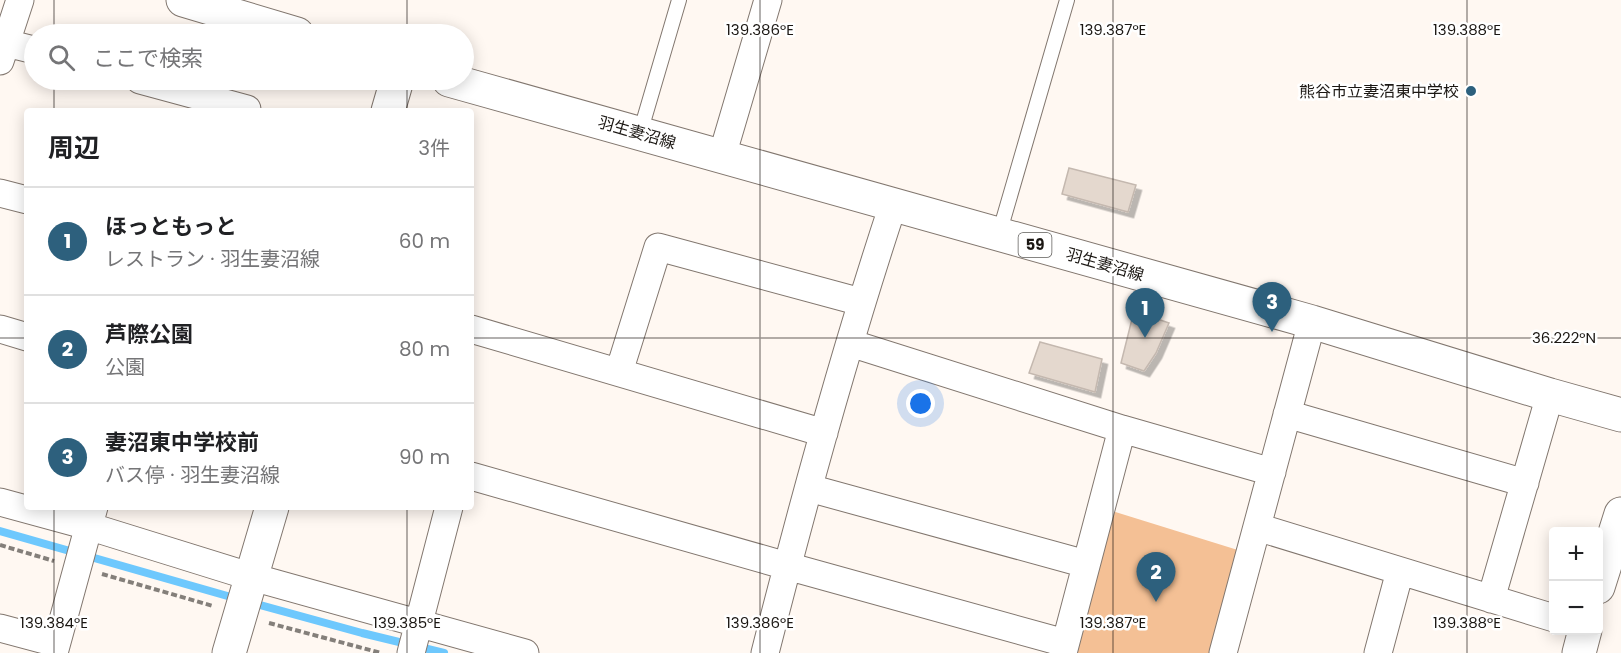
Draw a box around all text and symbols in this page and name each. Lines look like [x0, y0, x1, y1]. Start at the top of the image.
text: 139.386°E [726, 19, 794, 40]
text: 139.387°E [1080, 19, 1146, 40]
text: 139.388°E [1433, 19, 1501, 40]
search box [24, 24, 474, 90]
icon: search [45, 41, 78, 74]
text: ここで検索 [93, 43, 203, 74]
place label: 熊谷市立妻沼東中学校 [1299, 80, 1459, 103]
marker: 熊谷市立妻沼東中学校 [1464, 84, 1478, 98]
street label: 羽生妻沼線 [595, 110, 678, 155]
text: 周辺 [48, 130, 100, 166]
text: 3件 [418, 134, 450, 162]
text: ほっともっと [105, 211, 237, 242]
text: 1 [64, 227, 71, 255]
text: 60 m [399, 227, 450, 255]
road number: 59 [1018, 233, 1052, 257]
street label: 羽生妻沼線 [1063, 242, 1146, 287]
text: レストラン · 羽生妻沼線 [105, 245, 320, 273]
pin: 3 [1252, 282, 1292, 332]
pin: 1 [1126, 288, 1164, 338]
text: 芦際公園 [105, 319, 193, 350]
text: 36.222°N [1532, 327, 1596, 348]
text: 2 [62, 335, 73, 363]
text: 80 m [399, 335, 450, 363]
text: 公園 [105, 353, 145, 381]
your location [906, 389, 935, 418]
text: 妻沼東中学校前 [105, 427, 259, 458]
text: 3 [61, 443, 74, 471]
text: 90 m [399, 443, 450, 471]
text: バス停 · 羽生妻沼線 [105, 461, 280, 489]
map controls [1549, 527, 1603, 635]
button: + [1549, 527, 1603, 581]
pin: 2 [1136, 552, 1176, 602]
button: − [1549, 581, 1603, 635]
text: 139.384°E [20, 612, 88, 633]
text: 139.385°E [373, 612, 441, 633]
text: 139.386°E [726, 612, 794, 633]
text: 139.387°E [1080, 612, 1146, 633]
text: 139.388°E [1433, 612, 1501, 633]

